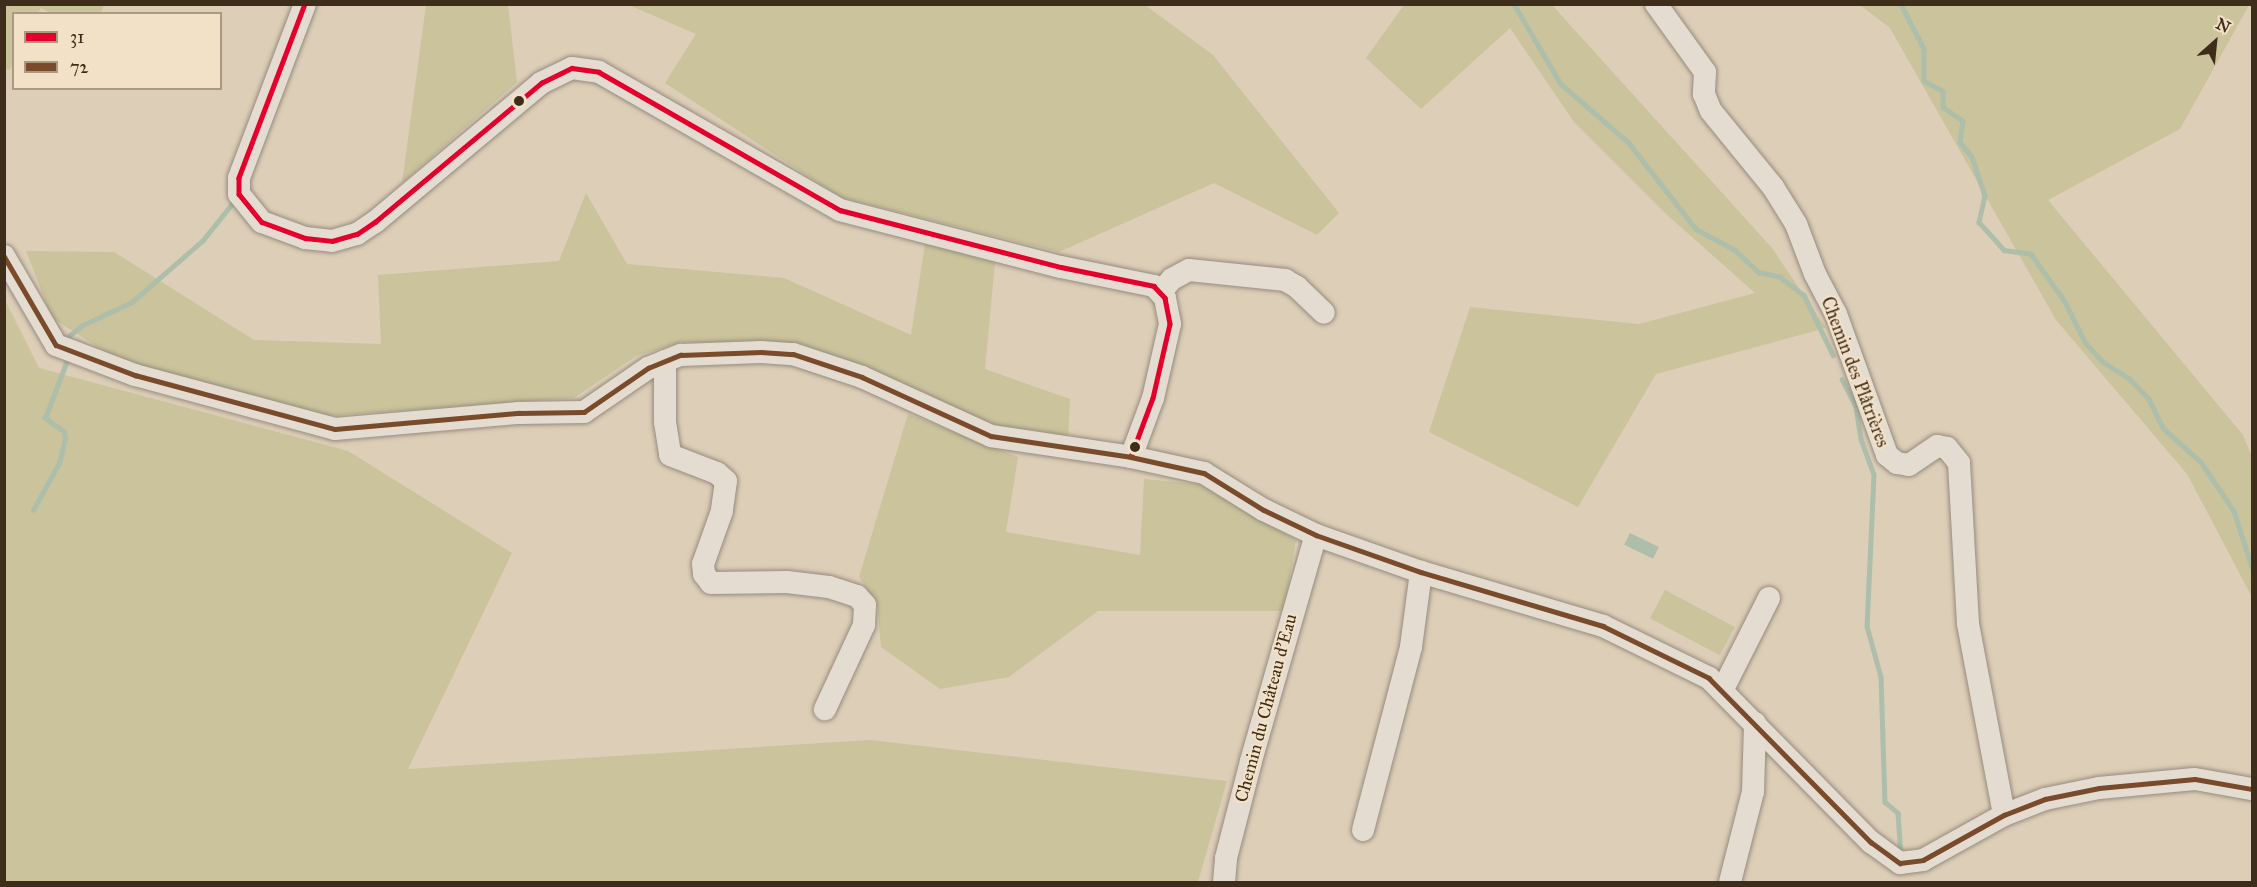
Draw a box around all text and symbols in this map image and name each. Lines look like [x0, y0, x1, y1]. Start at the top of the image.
legend [12, 12, 222, 90]
north arrow [2185, 12, 2245, 72]
text: N [2213, 14, 2234, 37]
text: 31 [70, 26, 84, 48]
text: 72 [70, 56, 88, 78]
unlabelled marker [513, 95, 525, 107]
street label: Chemin des Plâtrières [1816, 294, 1894, 450]
unlabelled marker [1129, 441, 1141, 453]
street label: Chemin du Château d'Eau [1230, 611, 1302, 805]

